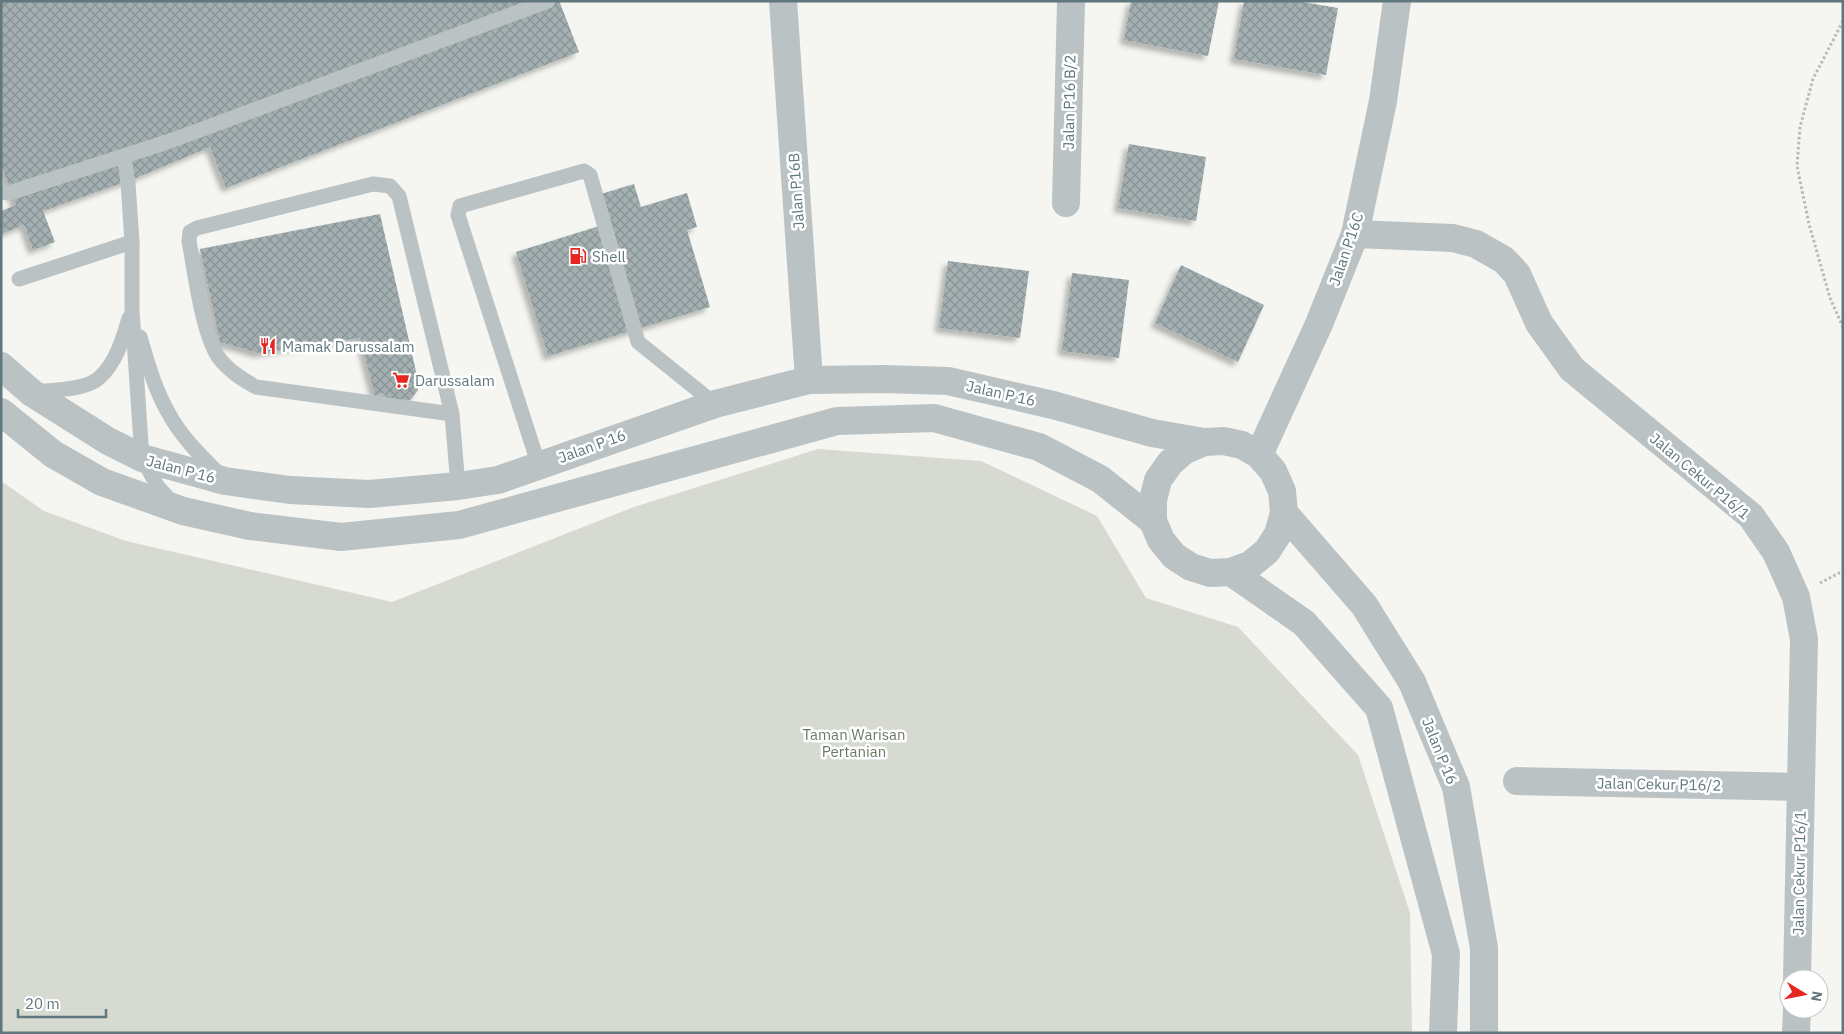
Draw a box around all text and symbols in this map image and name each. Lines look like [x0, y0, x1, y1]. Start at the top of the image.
street label: Jalan P16 B/2 [1059, 54, 1079, 150]
street label: Jalan P16B [784, 152, 808, 230]
street label: Jalan P16C [1325, 210, 1367, 288]
fuel station icon: Shell [568, 246, 588, 266]
place label: Shell [592, 247, 626, 266]
restaurant icon: Mamak Darussalam [258, 336, 278, 356]
place label: Mamak Darussalam [282, 337, 415, 356]
supermarket icon: Darussalam [391, 370, 411, 390]
place label: Darussalam [415, 371, 495, 390]
street label: Jalan P 16 [965, 376, 1037, 410]
street label: Jalan P 16 [556, 425, 628, 467]
street label: Jalan Cekur P16/1 [1646, 429, 1754, 523]
street label: Jalan P 16 [145, 451, 217, 487]
street label: Jalan P 16 [1418, 715, 1462, 787]
park label: Taman Warisan Pertanian [802, 725, 906, 761]
street label: Jalan Cekur P16/2 [1597, 773, 1721, 795]
street label: Jalan Cekur P16/1 [1788, 811, 1810, 935]
north arrow [1779, 969, 1829, 1019]
scale bar [18, 986, 105, 1018]
text: N [1807, 990, 1827, 1003]
text: 20 m [25, 994, 60, 1013]

